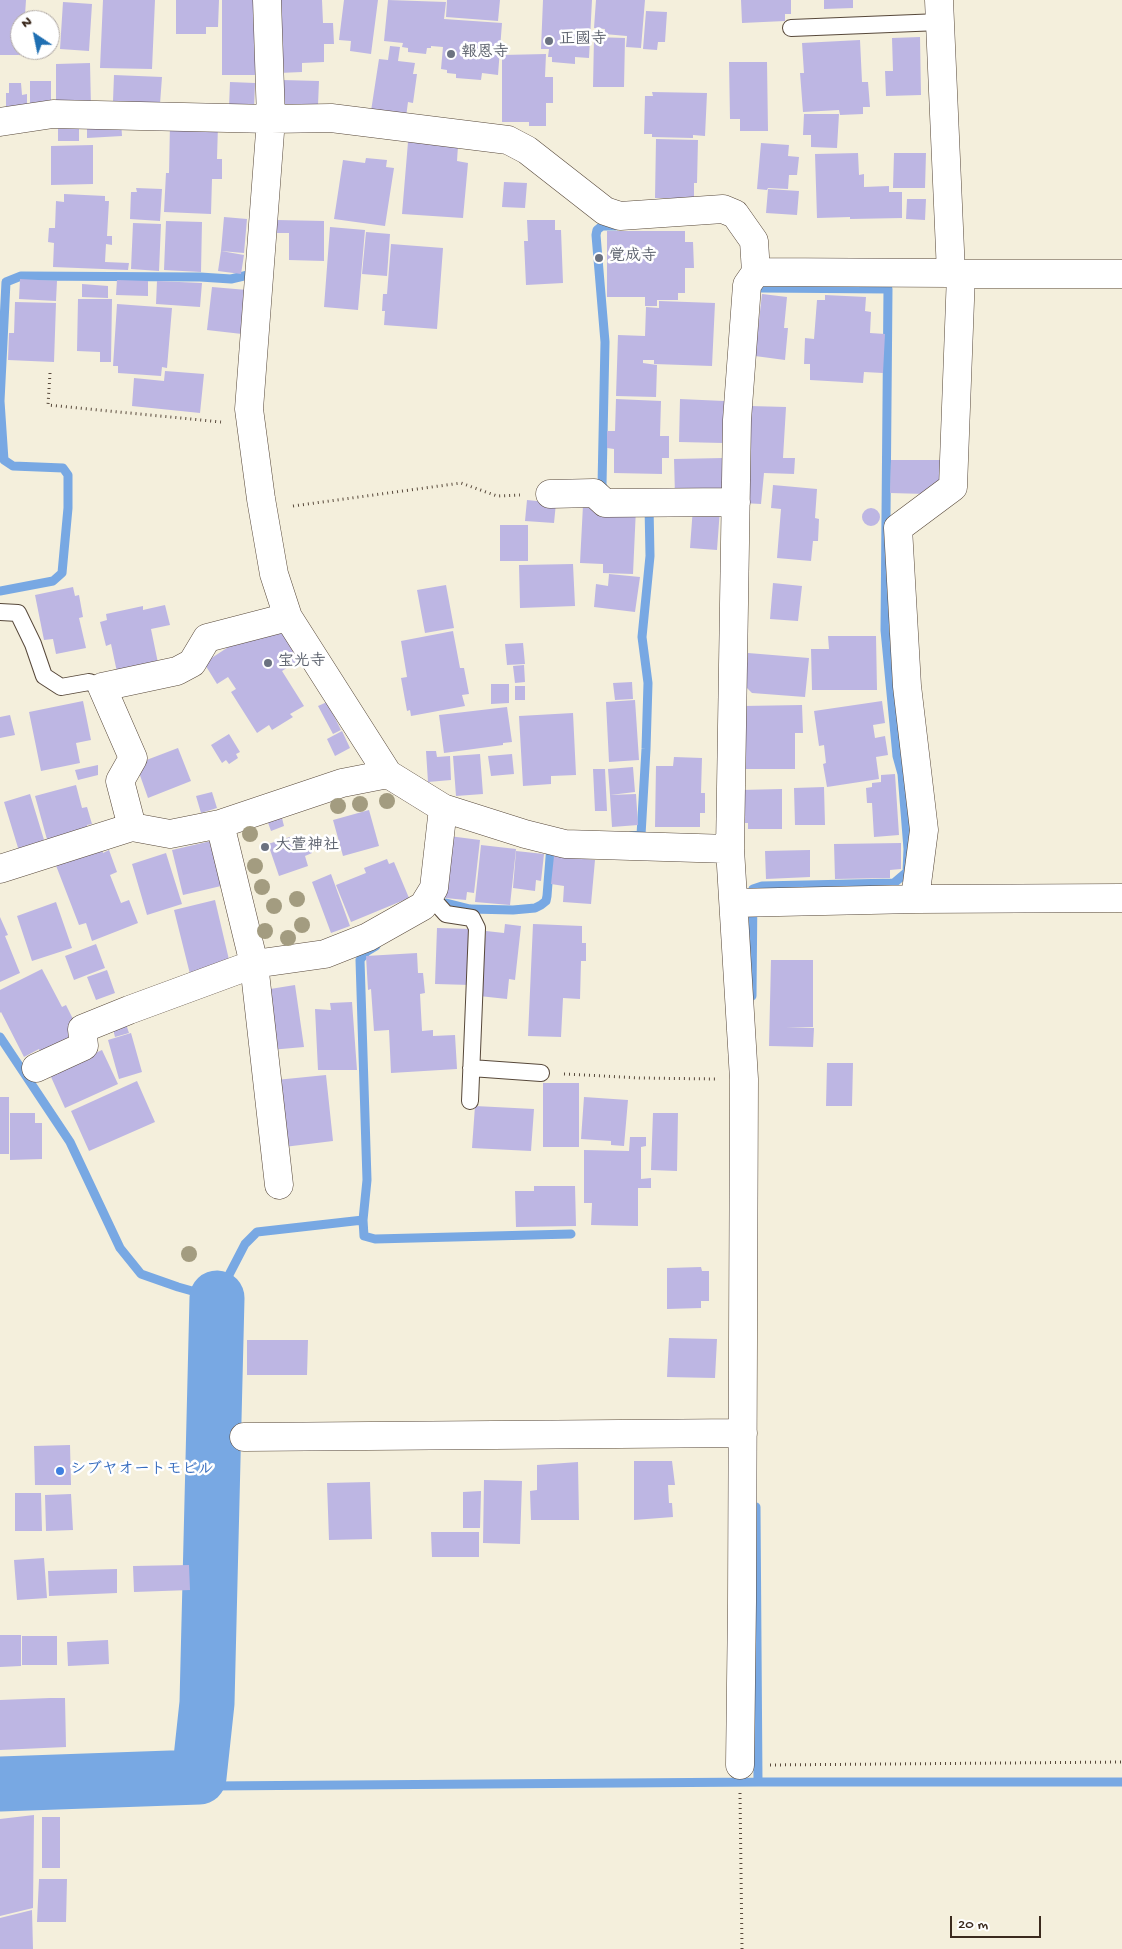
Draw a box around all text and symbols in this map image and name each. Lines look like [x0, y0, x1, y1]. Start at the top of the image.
north arrow [10, 10, 60, 60]
text: N [18, 13, 35, 33]
place label: 正國寺 [559, 31, 607, 51]
marker: 正國寺 [543, 35, 555, 47]
place label: 報恩寺 [461, 44, 509, 64]
marker: 報恩寺 [445, 48, 457, 60]
place label: 覚成寺 [609, 248, 657, 268]
marker: 覚成寺 [593, 252, 605, 264]
place label: 宝光寺 [278, 653, 326, 673]
marker: 宝光寺 [262, 657, 274, 669]
place label: 大萱神社 [275, 837, 339, 857]
marker: 大萱神社 [259, 841, 271, 853]
place label: シブヤオートモビル [70, 1461, 214, 1481]
marker: シブヤオートモビル [54, 1465, 66, 1477]
scale bar [952, 1906, 1043, 1938]
text: 20 m [958, 1916, 988, 1934]

